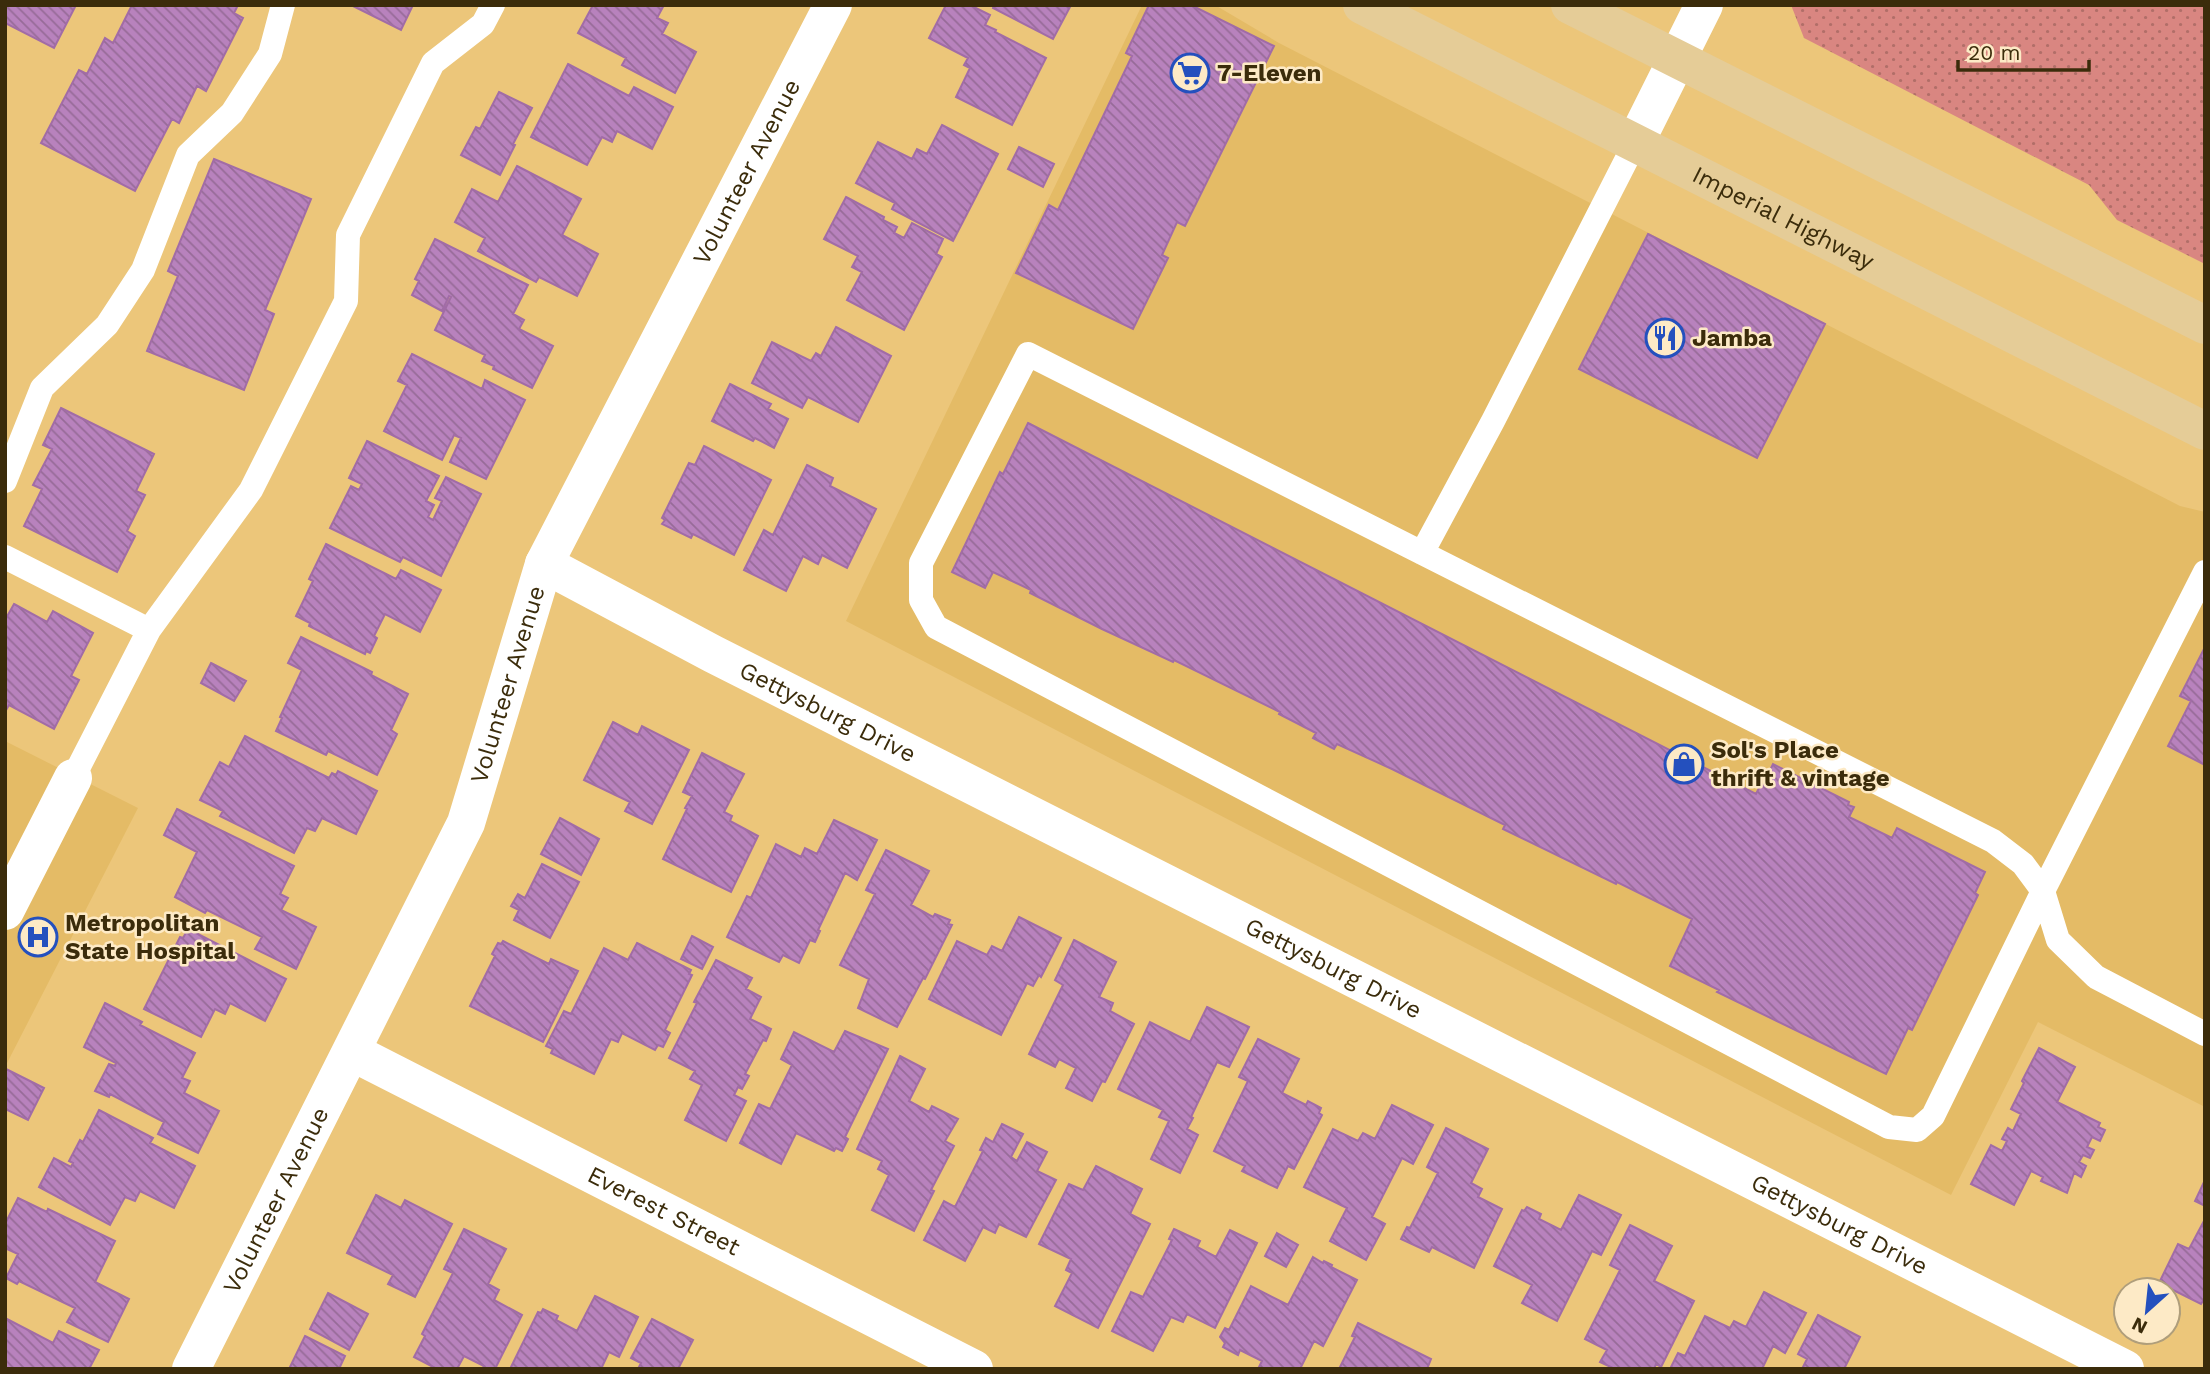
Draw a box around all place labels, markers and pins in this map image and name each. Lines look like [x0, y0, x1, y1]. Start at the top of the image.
supermarket icon: 7-Eleven [1169, 52, 1211, 94]
place label: 7-Eleven [1217, 59, 1321, 87]
restaurant icon: Jamba [1644, 317, 1686, 359]
place label: Jamba [1692, 324, 1772, 352]
place label: Sol's Place thrift & vintage [1711, 736, 1890, 792]
shop icon: Sol's Place thrift & vintage [1663, 743, 1705, 785]
place label: Metropolitan State Hospital [65, 909, 235, 965]
hospital icon: Metropolitan State Hospital [17, 916, 59, 958]

